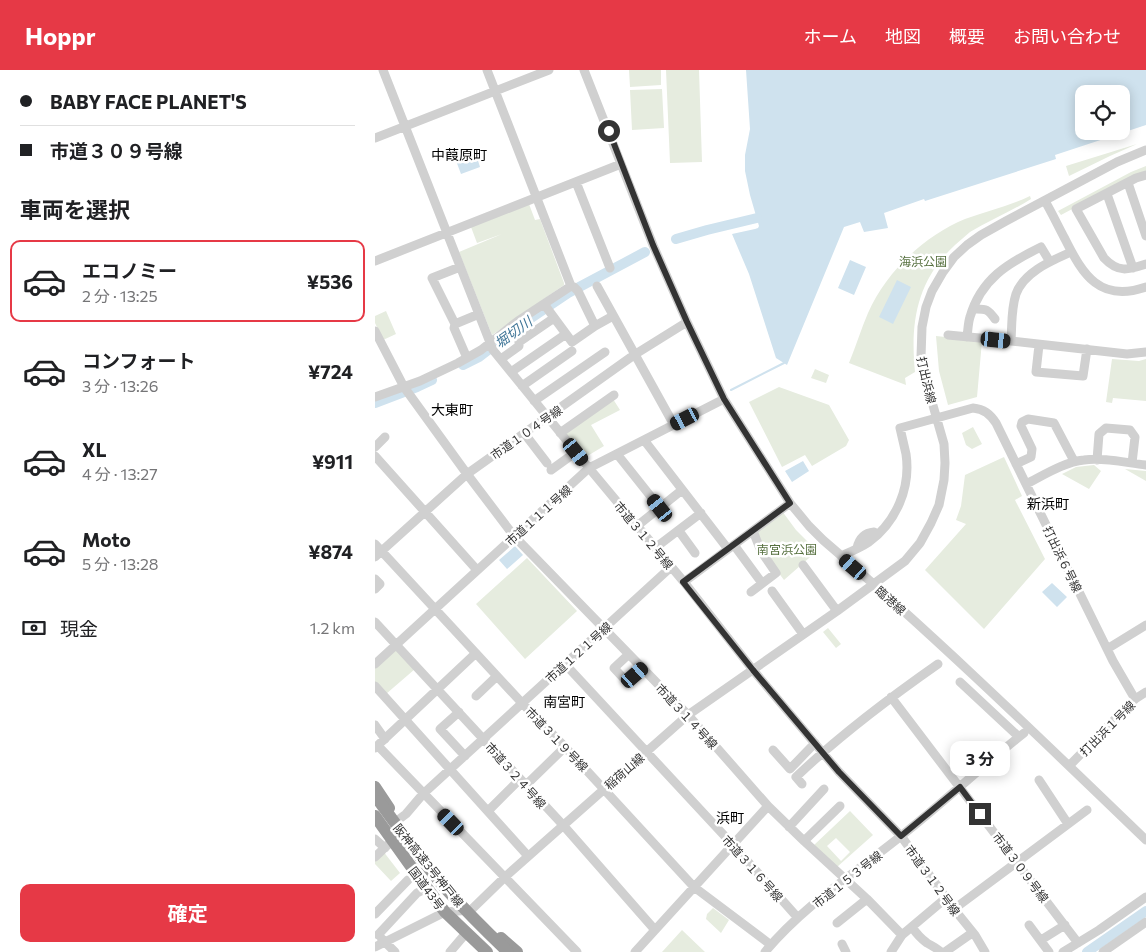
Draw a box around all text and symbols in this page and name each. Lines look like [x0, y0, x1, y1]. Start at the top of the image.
text: Hoppr [25, 21, 96, 50]
text: ホーム [804, 25, 857, 47]
text: 地図 [885, 25, 921, 47]
text: 概要 [949, 25, 985, 47]
text: お問い合わせ [1013, 25, 1121, 47]
map controls [1075, 85, 1130, 140]
button: locate [1075, 85, 1130, 140]
text: BABY FACE PLANET'S [50, 90, 247, 113]
route start [598, 120, 620, 142]
text: 市道３０９号線 [50, 139, 183, 162]
district label: 中葭原町 [431, 146, 487, 163]
text: 車両を選択 [20, 196, 130, 223]
park label: 海浜公園 [899, 254, 947, 268]
icon: car [22, 259, 67, 304]
text: エコノミー [82, 259, 177, 282]
text: ¥536 [307, 270, 353, 293]
text: 2 分 · 13:25 [82, 286, 158, 305]
water label: 堀切川 [491, 312, 537, 351]
car [980, 331, 1011, 349]
icon: car [22, 349, 67, 394]
text: コンフォート [82, 349, 195, 372]
street label: 打出浜線 [915, 355, 939, 405]
text: ¥724 [308, 360, 353, 383]
text: 3 分 · 13:26 [82, 376, 158, 395]
district label: 大東町 [431, 401, 473, 418]
street label: 市道１０４号線 [488, 402, 564, 462]
car [668, 406, 701, 432]
car [560, 436, 591, 468]
text: XL [82, 438, 107, 461]
icon: car [22, 439, 67, 484]
text: ¥911 [312, 450, 353, 473]
text: 4 分 · 13:27 [82, 464, 158, 483]
street label: 市道１１１号線 [502, 482, 574, 548]
car [644, 492, 675, 524]
district label: 新浜町 [1027, 495, 1069, 512]
street label: 市道３１２号線 [612, 498, 676, 572]
street label: 打出浜６号線 [1041, 524, 1085, 594]
text: Moto [82, 528, 131, 551]
icon: car [22, 529, 67, 574]
text: ¥874 [308, 540, 353, 563]
park label: 南宮浜公園 [757, 542, 817, 556]
car [836, 551, 869, 583]
text: 5 分 · 13:28 [82, 554, 158, 573]
street label: 臨港線 [873, 583, 909, 617]
icon: cash [20, 614, 48, 642]
text: 現金 [60, 617, 98, 640]
text: 1.2 km [310, 618, 355, 637]
street label: 市道１２１号線 [542, 619, 614, 685]
car [618, 659, 651, 691]
street label: 市道３１４号線 [653, 681, 721, 751]
district label: 南宮町 [543, 693, 585, 710]
street label: 打出浜１号線 [1077, 698, 1137, 758]
street label: 市道３１９号線 [523, 704, 591, 774]
street label: 市道３２４号線 [483, 739, 549, 811]
callout: 3 分 [950, 742, 1010, 776]
text: 3 分 [966, 749, 994, 768]
street label: 稲荷山線 [601, 750, 647, 792]
route end [969, 803, 991, 825]
car [435, 806, 466, 838]
district label: 浜町 [716, 809, 744, 826]
street label: 阪神高速3号神戸線 [391, 821, 467, 909]
street label: 市道３０９号線 [990, 829, 1052, 905]
street label: 市道３１６号線 [720, 832, 786, 904]
street label: 市道３１２号線 [903, 842, 963, 918]
street label: 市道１５３号線 [810, 848, 884, 910]
street label: 国道43号 [406, 864, 448, 912]
button: 確定 [20, 884, 355, 942]

